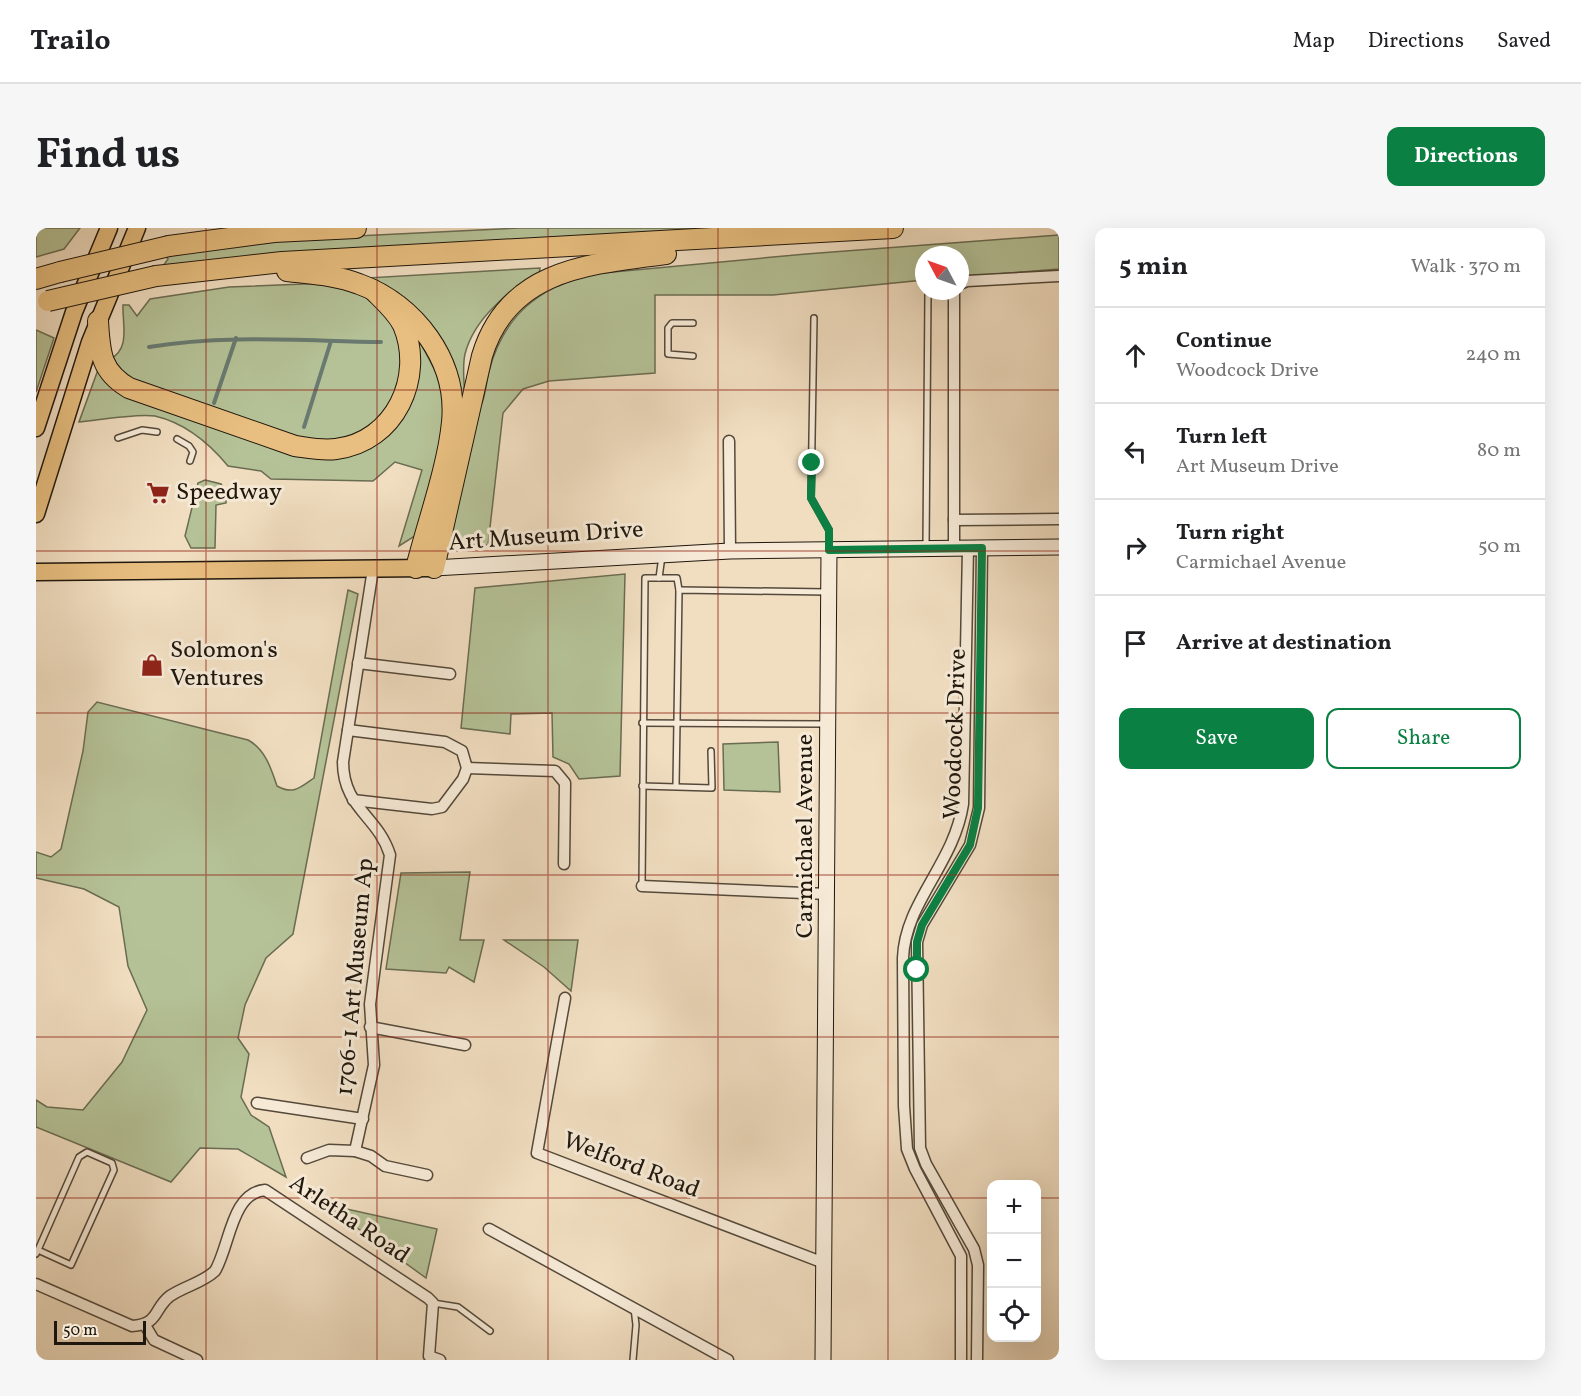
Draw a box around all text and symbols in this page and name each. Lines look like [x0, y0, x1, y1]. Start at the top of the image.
text: Trailo [30, 22, 111, 61]
text: Map [1293, 27, 1335, 56]
text: Directions [1368, 27, 1464, 56]
text: Saved [1497, 27, 1551, 56]
text: Find us [36, 127, 180, 186]
button: Directions [1387, 127, 1545, 186]
north arrow [915, 246, 969, 300]
text: 5 min [1119, 249, 1188, 285]
text: Walk · 370 m [1411, 253, 1521, 281]
text: Continue [1176, 326, 1272, 357]
icon: ahead [1119, 339, 1152, 372]
text: 240 m [1466, 341, 1521, 369]
text: Woodcock Drive [1176, 357, 1319, 385]
text: Turn left [1176, 422, 1267, 453]
icon: left [1119, 435, 1152, 468]
text: 80 m [1477, 437, 1521, 465]
route end [798, 449, 824, 475]
text: Art Museum Drive [1176, 453, 1339, 481]
place label: Speedway [176, 476, 282, 510]
supermarket icon: Speedway [145, 480, 171, 506]
street label: Art Museum Drive [447, 513, 645, 561]
text: Turn right [1176, 518, 1284, 549]
icon: right [1119, 531, 1152, 564]
text: 50 m [1478, 533, 1521, 561]
text: Carmichael Avenue [1176, 549, 1346, 577]
icon: arrive [1119, 627, 1152, 660]
text: Arrive at destination [1176, 628, 1392, 659]
place label: Solomon's Ventures [170, 634, 278, 696]
street label: Woodcock Drive [936, 648, 976, 820]
shop icon: Solomon's Ventures [139, 652, 165, 678]
button: Save [1119, 708, 1314, 769]
button: Share [1326, 708, 1521, 769]
street label: Carmichael Avenue [789, 734, 823, 938]
street label: 1706-1 Art Museum Ap [329, 857, 383, 1097]
route start [903, 956, 929, 982]
street label: Welford Road [558, 1124, 704, 1208]
street label: Arletha Road [282, 1167, 416, 1273]
map controls [987, 1180, 1041, 1342]
button: + [987, 1180, 1041, 1234]
button: − [987, 1234, 1041, 1288]
button: locate [987, 1288, 1041, 1342]
scale bar [54, 1318, 146, 1346]
text: 50 m [63, 1320, 97, 1342]

